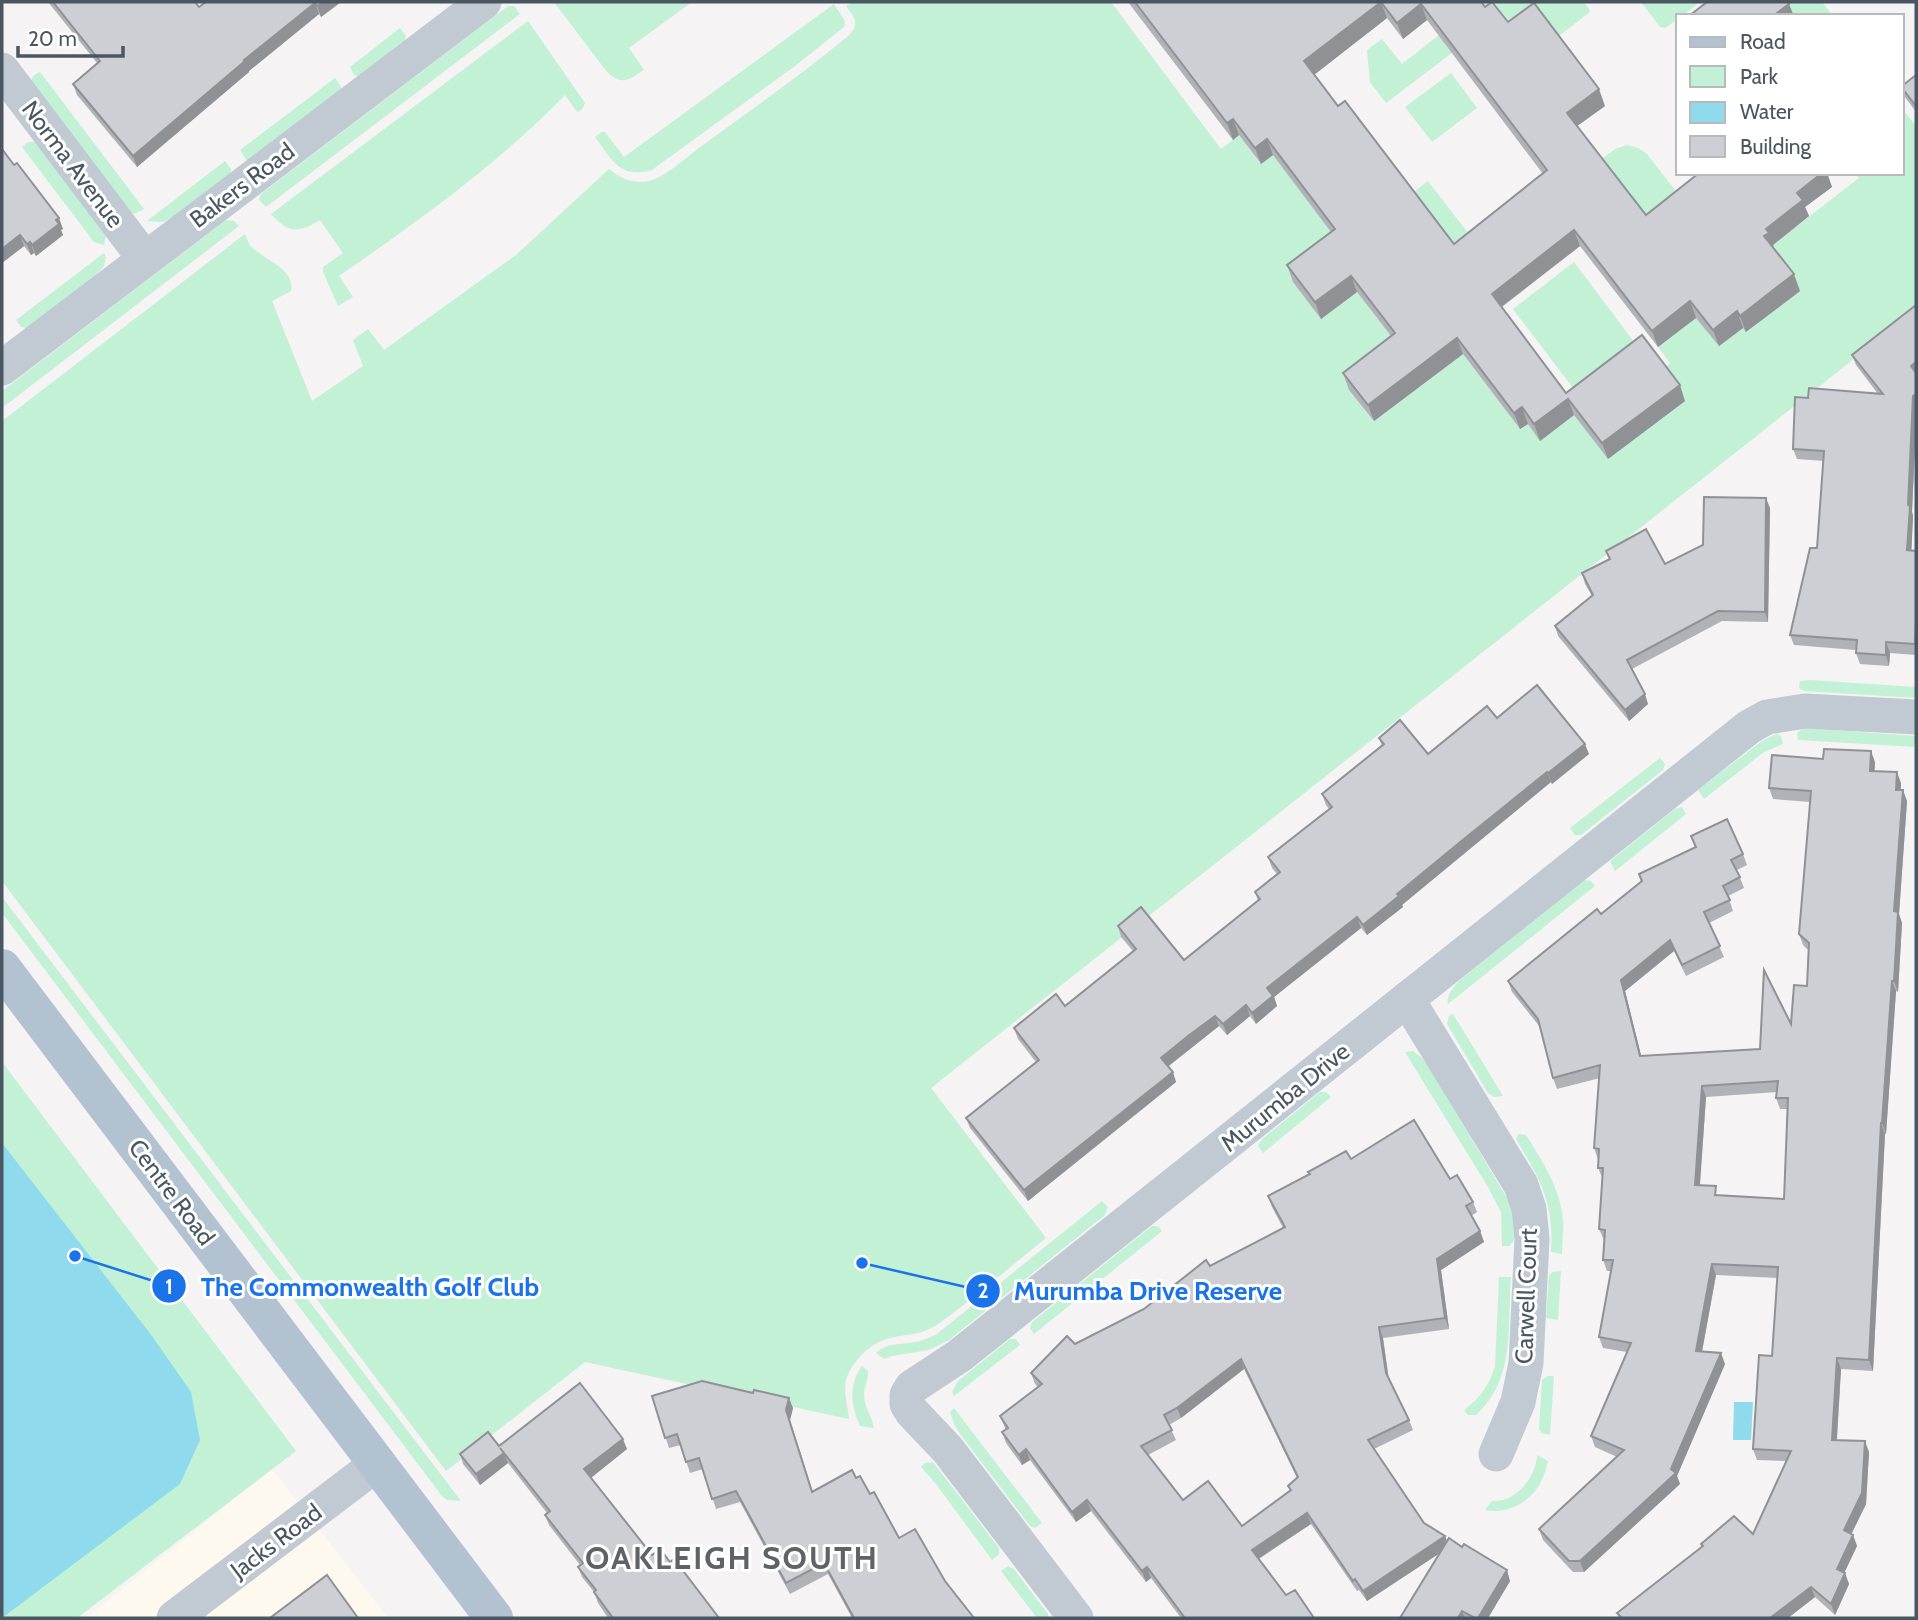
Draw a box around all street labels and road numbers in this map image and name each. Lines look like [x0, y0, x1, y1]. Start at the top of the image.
street label: Norma Avenue [16, 95, 130, 233]
street label: Bakers Road [184, 136, 300, 234]
street label: Murumba Drive [1215, 1036, 1355, 1158]
street label: Centre Road [123, 1133, 221, 1251]
street label: Carwell Court [1509, 1227, 1543, 1365]
street label: Jacks Road [224, 1497, 327, 1585]

